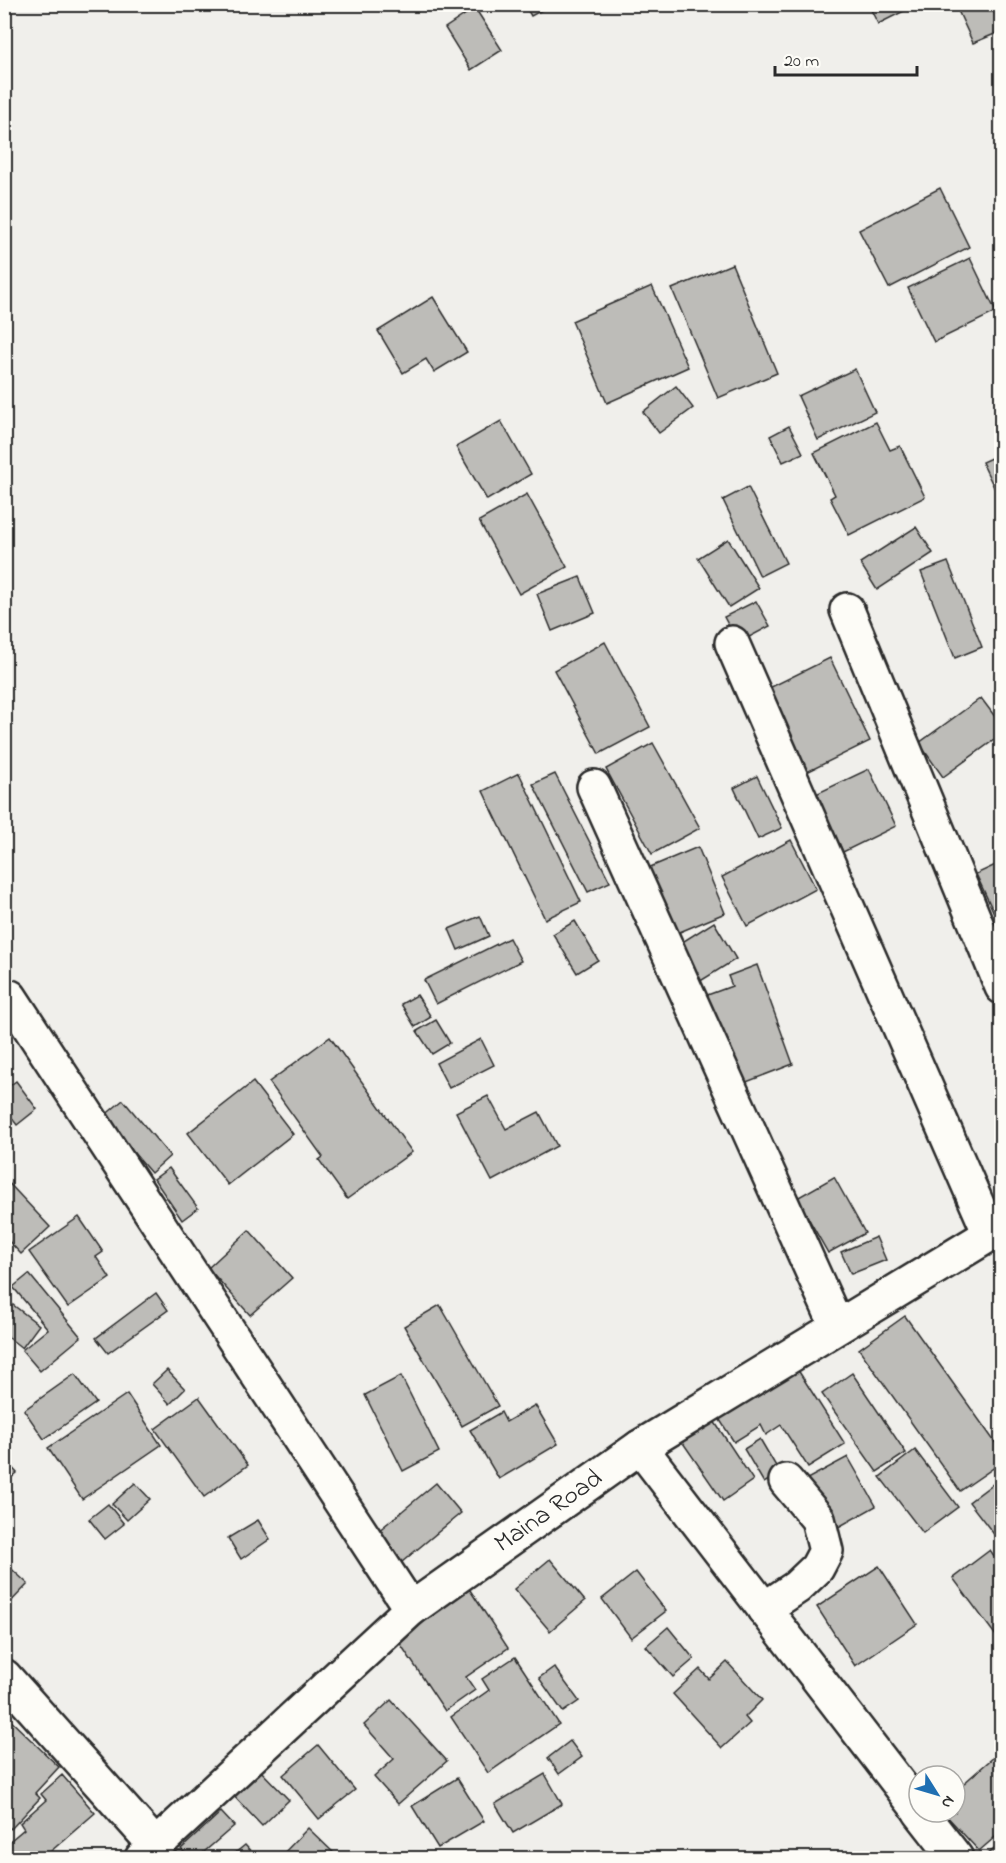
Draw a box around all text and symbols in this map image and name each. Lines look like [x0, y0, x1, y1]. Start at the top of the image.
scale bar [775, 39, 918, 77]
text: 20 m [784, 49, 819, 75]
street label: Maina Road [487, 1461, 611, 1563]
north arrow [907, 1764, 967, 1824]
text: N [934, 1790, 960, 1814]

